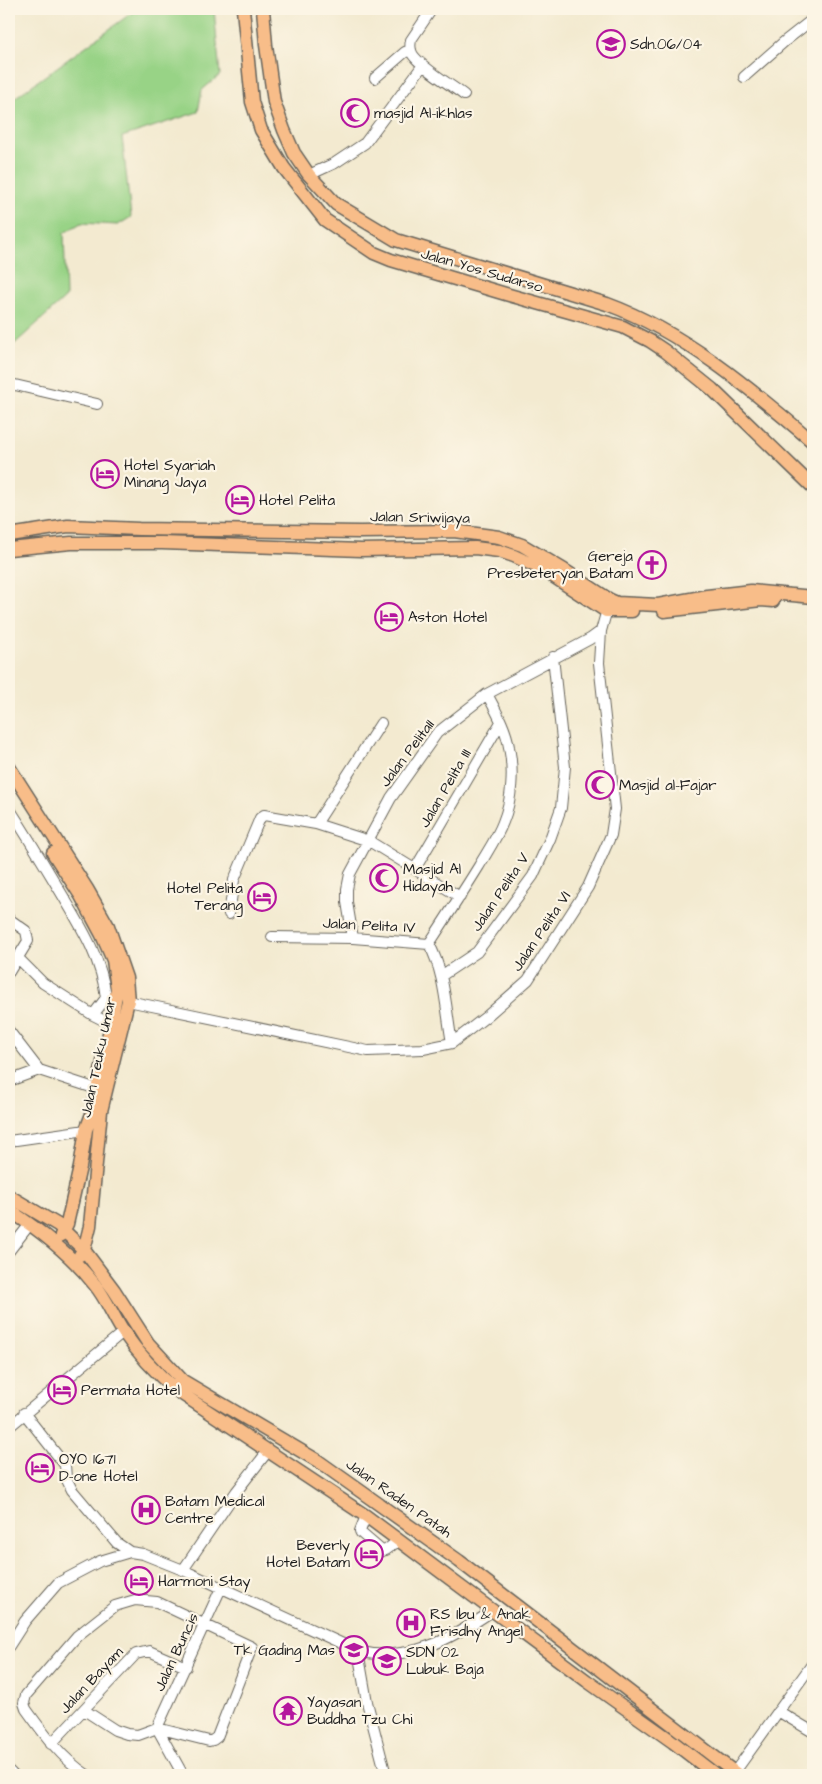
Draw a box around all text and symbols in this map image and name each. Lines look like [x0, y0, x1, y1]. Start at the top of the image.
school or university icon: Sdn.06/04 [596, 29, 626, 59]
place label: Sdn.06/04 [630, 34, 702, 55]
mosque icon: masjid Al-ikhlas [340, 98, 370, 128]
place label: masjid Al-ikhlas [374, 103, 473, 124]
street label: Jalan Yos Sudarso [418, 243, 546, 298]
place label: Hotel Syariah Minang Jaya [124, 455, 216, 494]
hotel icon: Hotel Syariah Minang Jaya [90, 459, 120, 489]
hotel icon: Hotel Pelita [225, 485, 255, 515]
place label: Hotel Pelita [259, 490, 335, 511]
street label: Jalan Sriwijaya [370, 506, 470, 530]
place label: Gereja Presbeteryan Batam [487, 546, 633, 585]
church icon: Gereja Presbeteryan Batam [637, 550, 667, 580]
hotel icon: Aston Hotel [374, 602, 404, 632]
place label: Aston Hotel [408, 607, 487, 628]
street label: Jalan PelitaII [375, 715, 440, 791]
street label: Jalan Pelita III [414, 745, 476, 832]
mosque icon: Masjid al-Fajar [585, 770, 615, 800]
place label: Masjid al-Fajar [619, 775, 716, 796]
street label: Jalan Pelita V [466, 848, 535, 936]
place label: Masjid Al Hidayah [403, 859, 461, 898]
mosque icon: Masjid Al Hidayah [369, 863, 399, 893]
place label: Hotel Pelita Terang [167, 878, 243, 917]
hotel icon: Hotel Pelita Terang [247, 882, 277, 912]
street label: Jalan Pelita VI [507, 887, 576, 976]
street label: Jalan Pelita IV [322, 913, 416, 938]
street label: Jalan Teuku Umar [75, 995, 122, 1119]
hotel icon: Permata Hotel [47, 1375, 77, 1405]
place label: Permata Hotel [81, 1380, 180, 1401]
place label: OYO 1671 D-one Hotel [59, 1449, 138, 1487]
hotel icon: OYO 1671 D-one Hotel [25, 1453, 55, 1483]
street label: Jalan Raden Patah [341, 1454, 456, 1543]
place label: Batam Medical Centre [165, 1491, 265, 1529]
hospital icon: Batam Medical Centre [131, 1495, 161, 1525]
place label: Beverly Hotel Batam [266, 1535, 350, 1573]
hotel icon: Beverly Hotel Batam [354, 1539, 384, 1569]
hotel icon: Harmoni Stay [124, 1566, 154, 1596]
place label: Harmoni Stay [158, 1571, 250, 1593]
place label: RS Ibu & Anak Frisdhy Angel [430, 1604, 531, 1643]
hospital icon: RS Ibu & Anak Frisdhy Angel [396, 1608, 426, 1638]
street label: Jalan Buncis [149, 1609, 204, 1695]
school or university icon: Tk Gading Mas [339, 1635, 369, 1665]
place label: Tk Gading Mas [234, 1640, 335, 1662]
street label: Jalan Bayam [55, 1642, 129, 1719]
place label: SDN 02 Lubuk Baja [406, 1642, 484, 1680]
school or university icon: SDN 02 Lubuk Baja [372, 1646, 402, 1676]
place label: Yayasan Buddha Tzu Chi [307, 1692, 413, 1730]
temple icon: Yayasan Buddha Tzu Chi [273, 1696, 303, 1726]

